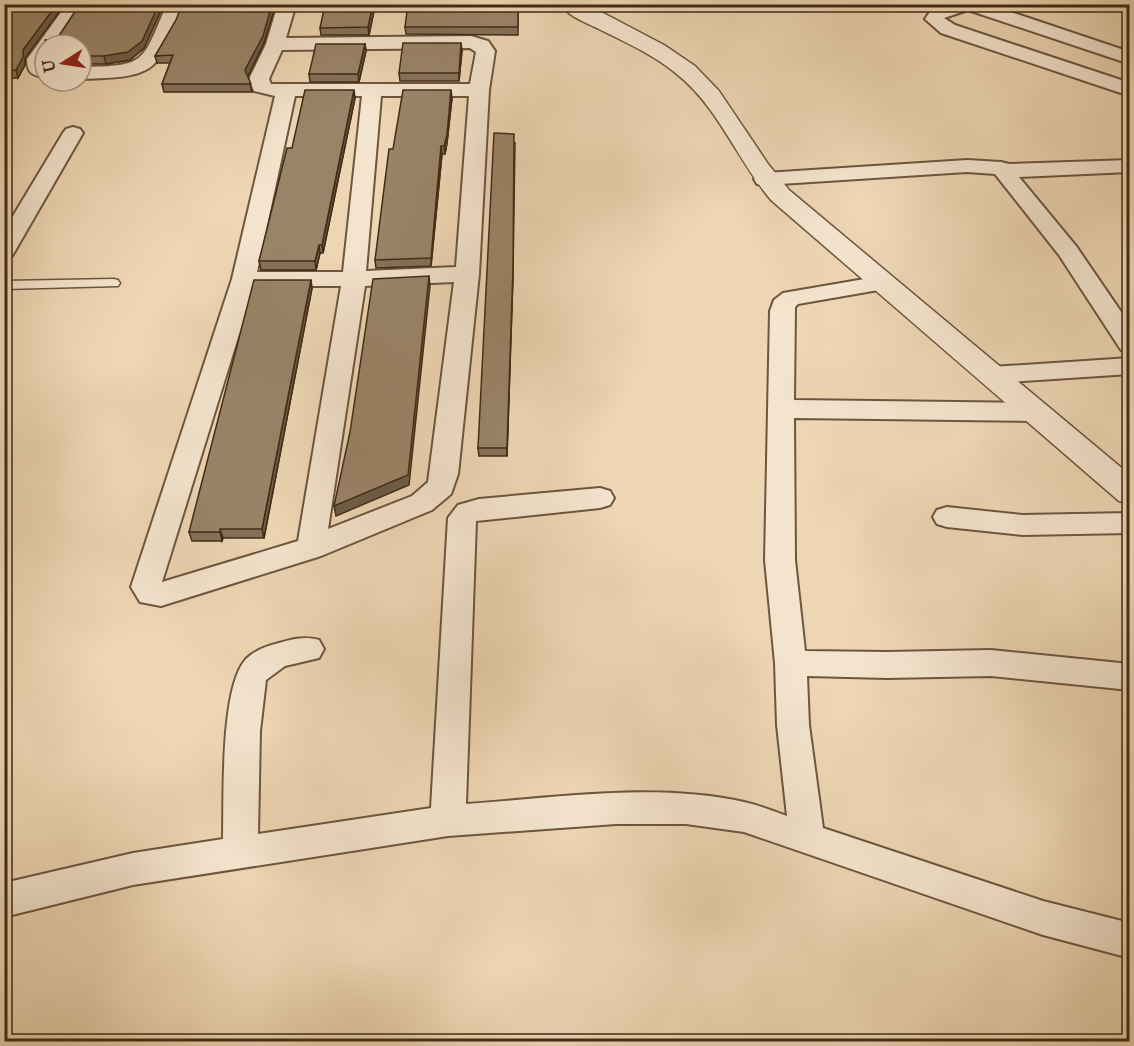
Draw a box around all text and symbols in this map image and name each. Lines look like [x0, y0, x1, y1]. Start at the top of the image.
north arrow [33, 33, 93, 93]
text: U [38, 58, 59, 74]

